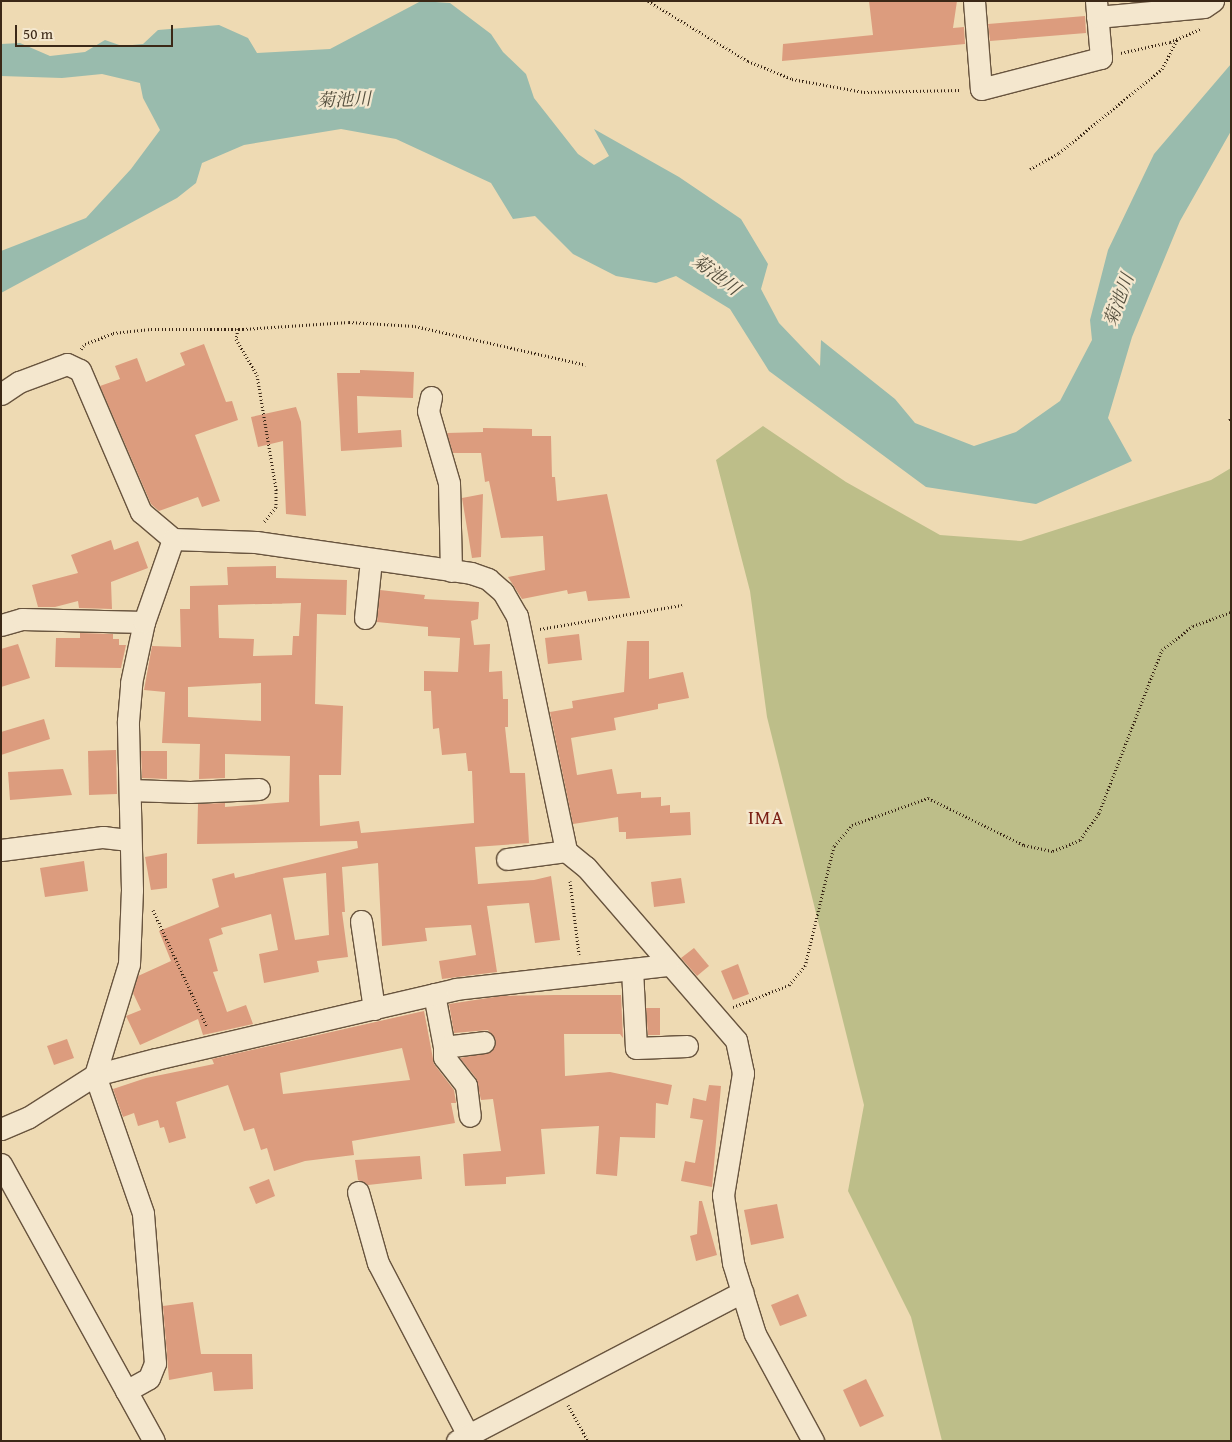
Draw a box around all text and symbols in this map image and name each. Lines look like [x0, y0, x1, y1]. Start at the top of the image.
scale bar [18, 15, 175, 47]
text: 50 m [23, 23, 53, 44]
water label: 菊池川 [317, 88, 371, 112]
water label: 菊池川 [688, 250, 744, 300]
water label: 菊池川 [1100, 271, 1138, 329]
district label: IMA [748, 807, 784, 829]

